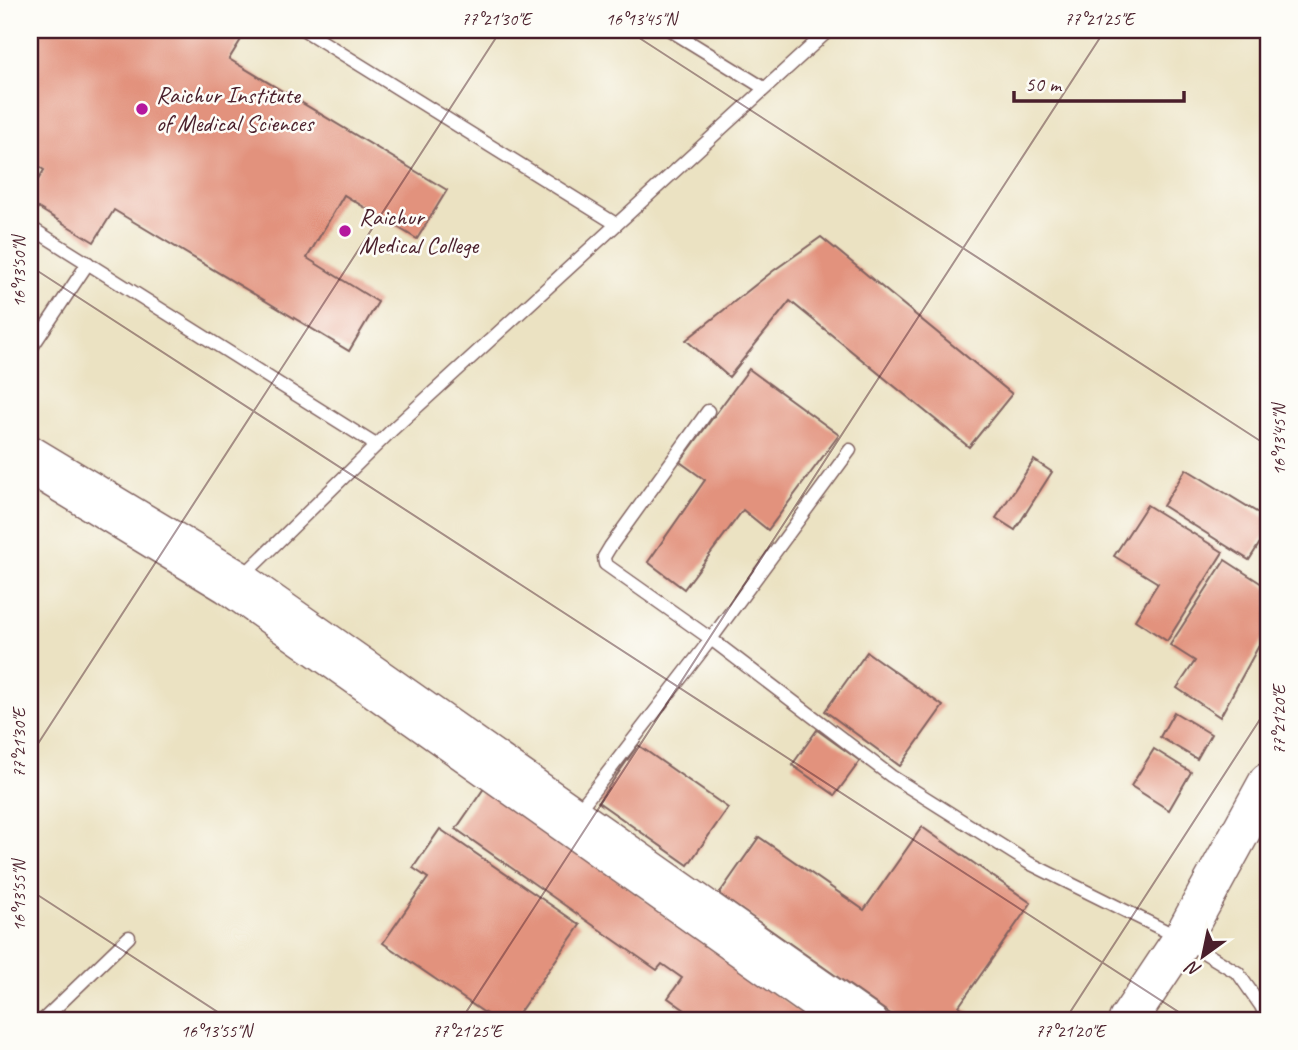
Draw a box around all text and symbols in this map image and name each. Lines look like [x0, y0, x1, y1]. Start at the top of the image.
text: 77°21'30"E [461, 8, 533, 30]
text: 16°13'45"N [606, 8, 680, 30]
text: 77°21'25"E [1064, 8, 1136, 30]
scale bar [1014, 60, 1184, 104]
text: 50 m [1025, 71, 1063, 97]
place label: Raichur Institute of Medical Sciences [156, 80, 315, 138]
marker: Raichur Institute of Medical Sciences [134, 101, 150, 117]
place label: Raichur Medical College [359, 202, 480, 260]
marker: Raichur Medical College [337, 223, 353, 239]
text: 16°13'50"N [8, 233, 30, 307]
text: 16°13'45"N [1268, 401, 1290, 475]
text: 77°21'20"E [1268, 683, 1290, 755]
text: 77°21'30"E [8, 706, 30, 778]
text: 16°13'55"N [8, 857, 30, 931]
north arrow [1168, 920, 1238, 990]
text: N [1180, 954, 1206, 983]
text: 16°13'55"N [181, 1020, 255, 1042]
text: 77°21'25"E [432, 1020, 504, 1042]
text: 77°21'20"E [1035, 1020, 1107, 1042]

